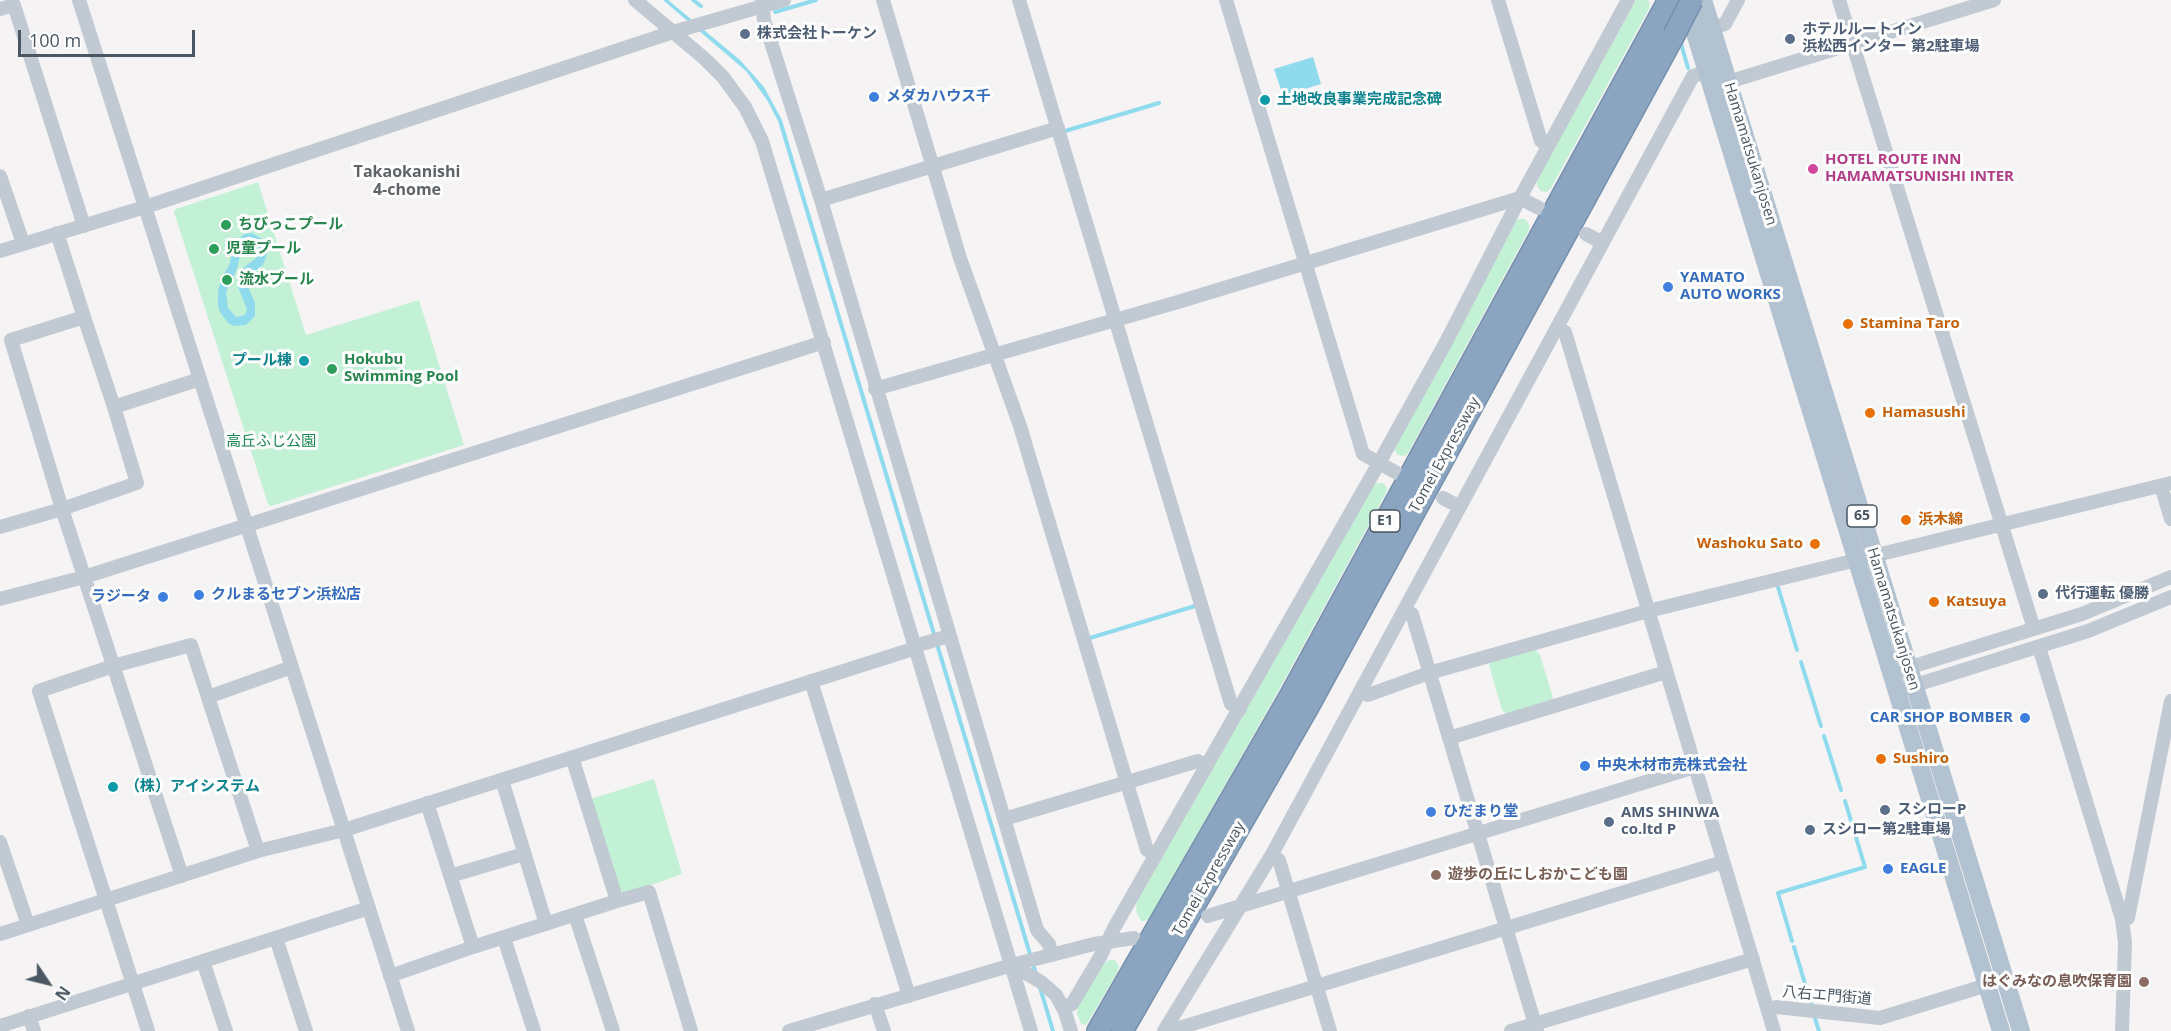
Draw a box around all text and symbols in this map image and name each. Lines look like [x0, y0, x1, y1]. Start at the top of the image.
scale bar [21, 18, 198, 56]
place label: ホテルルートイン 浜松西インター 第2駐車場 [1802, 21, 1979, 56]
place label: 株式会社トーケン [757, 25, 877, 43]
marker: 株式会社トーケン [738, 27, 752, 41]
text: 100 m [29, 28, 81, 52]
marker: ホテルルートイン 浜松西インター 第2駐車場 [1783, 32, 1797, 46]
street label: Hamamatsukanjosen [1720, 80, 1780, 228]
place label: メダカハウス千 [886, 88, 991, 106]
marker: メダカハウス千 [867, 90, 881, 104]
place label: 土地改良事業完成記念碑 [1277, 91, 1442, 109]
marker: 土地改良事業完成記念碑 [1258, 93, 1272, 107]
place label: HOTEL ROUTE INN HAMAMATSUNISHI INTER [1825, 151, 2014, 186]
district label: Takaokanishi 4-chome [354, 162, 460, 200]
marker: HOTEL ROUTE INN HAMAMATSUNISHI INTER [1806, 162, 1820, 176]
place label: ちびっこプール [238, 216, 343, 234]
marker: ちびっこプール [219, 218, 233, 232]
place label: 児童プール [226, 240, 301, 258]
marker: 児童プール [207, 242, 221, 256]
place label: YAMATO AUTO WORKS [1680, 269, 1781, 304]
place label: 流水プール [239, 271, 314, 289]
marker: 流水プール [220, 273, 234, 287]
marker: YAMATO AUTO WORKS [1661, 280, 1675, 294]
place label: Stamina Taro [1860, 315, 1960, 333]
marker: Stamina Taro [1841, 317, 1855, 331]
place label: Hokubu Swimming Pool [344, 351, 459, 386]
place label: プール棟 [232, 352, 292, 370]
marker: プール棟 [297, 354, 311, 368]
marker: Hokubu Swimming Pool [325, 362, 339, 376]
street label: Tomei Expressway [1406, 394, 1484, 516]
place label: Hamasushi [1882, 404, 1966, 422]
marker: Hamasushi [1863, 406, 1877, 420]
park label: 高丘ふじ公園 [226, 433, 316, 451]
road number: 65 [1847, 505, 1877, 527]
road number: E1 [1370, 510, 1400, 532]
place label: 浜木綿 [1918, 511, 1963, 529]
marker: 浜木綿 [1899, 513, 1913, 527]
place label: Washoku Sato [1697, 535, 1803, 553]
marker: Washoku Sato [1808, 537, 1822, 551]
street label: Hamamatsukanjosen [1863, 545, 1923, 693]
place label: 代行運転 優勝 [2055, 585, 2149, 603]
place label: クルまるセブン浜松店 [211, 586, 361, 604]
marker: 代行運転 優勝 [2036, 587, 2050, 601]
place label: ラジータ [91, 588, 151, 606]
marker: クルまるセブン浜松店 [192, 588, 206, 602]
marker: ラジータ [156, 590, 170, 604]
place label: Katsuya [1946, 593, 2006, 611]
marker: Katsuya [1927, 595, 1941, 609]
place label: CAR SHOP BOMBER [1870, 709, 2013, 727]
marker: CAR SHOP BOMBER [2018, 711, 2032, 725]
place label: Sushiro [1893, 750, 1949, 768]
marker: Sushiro [1874, 752, 1888, 766]
place label: 中央木材市売株式会社 [1597, 757, 1747, 775]
marker: 中央木材市売株式会社 [1578, 759, 1592, 773]
place label: （株）アイシステム [125, 778, 260, 796]
marker: （株）アイシステム [106, 780, 120, 794]
place label: スシローP [1897, 801, 1966, 819]
place label: ひだまり堂 [1443, 803, 1518, 821]
marker: スシローP [1878, 803, 1892, 817]
place label: AMS SHINWA co.ltd P [1621, 804, 1719, 839]
marker: ひだまり堂 [1424, 805, 1438, 819]
marker: AMS SHINWA co.ltd P [1602, 815, 1616, 829]
street label: Tomei Expressway [1169, 819, 1249, 939]
place label: スシロー第2駐車場 [1822, 821, 1951, 839]
marker: スシロー第2駐車場 [1803, 823, 1817, 837]
place label: EAGLE [1900, 860, 1946, 878]
marker: EAGLE [1881, 862, 1895, 876]
place label: 遊歩の丘にしおかこども園 [1448, 866, 1628, 884]
marker: 遊歩の丘にしおかこども園 [1429, 868, 1443, 882]
north arrow [18, 953, 78, 1013]
place label: はぐみなの息吹保育園 [1982, 973, 2132, 991]
marker: はぐみなの息吹保育園 [2137, 975, 2151, 989]
text: N [50, 982, 75, 1005]
street label: 八右エ門街道 [1781, 983, 1873, 1009]

